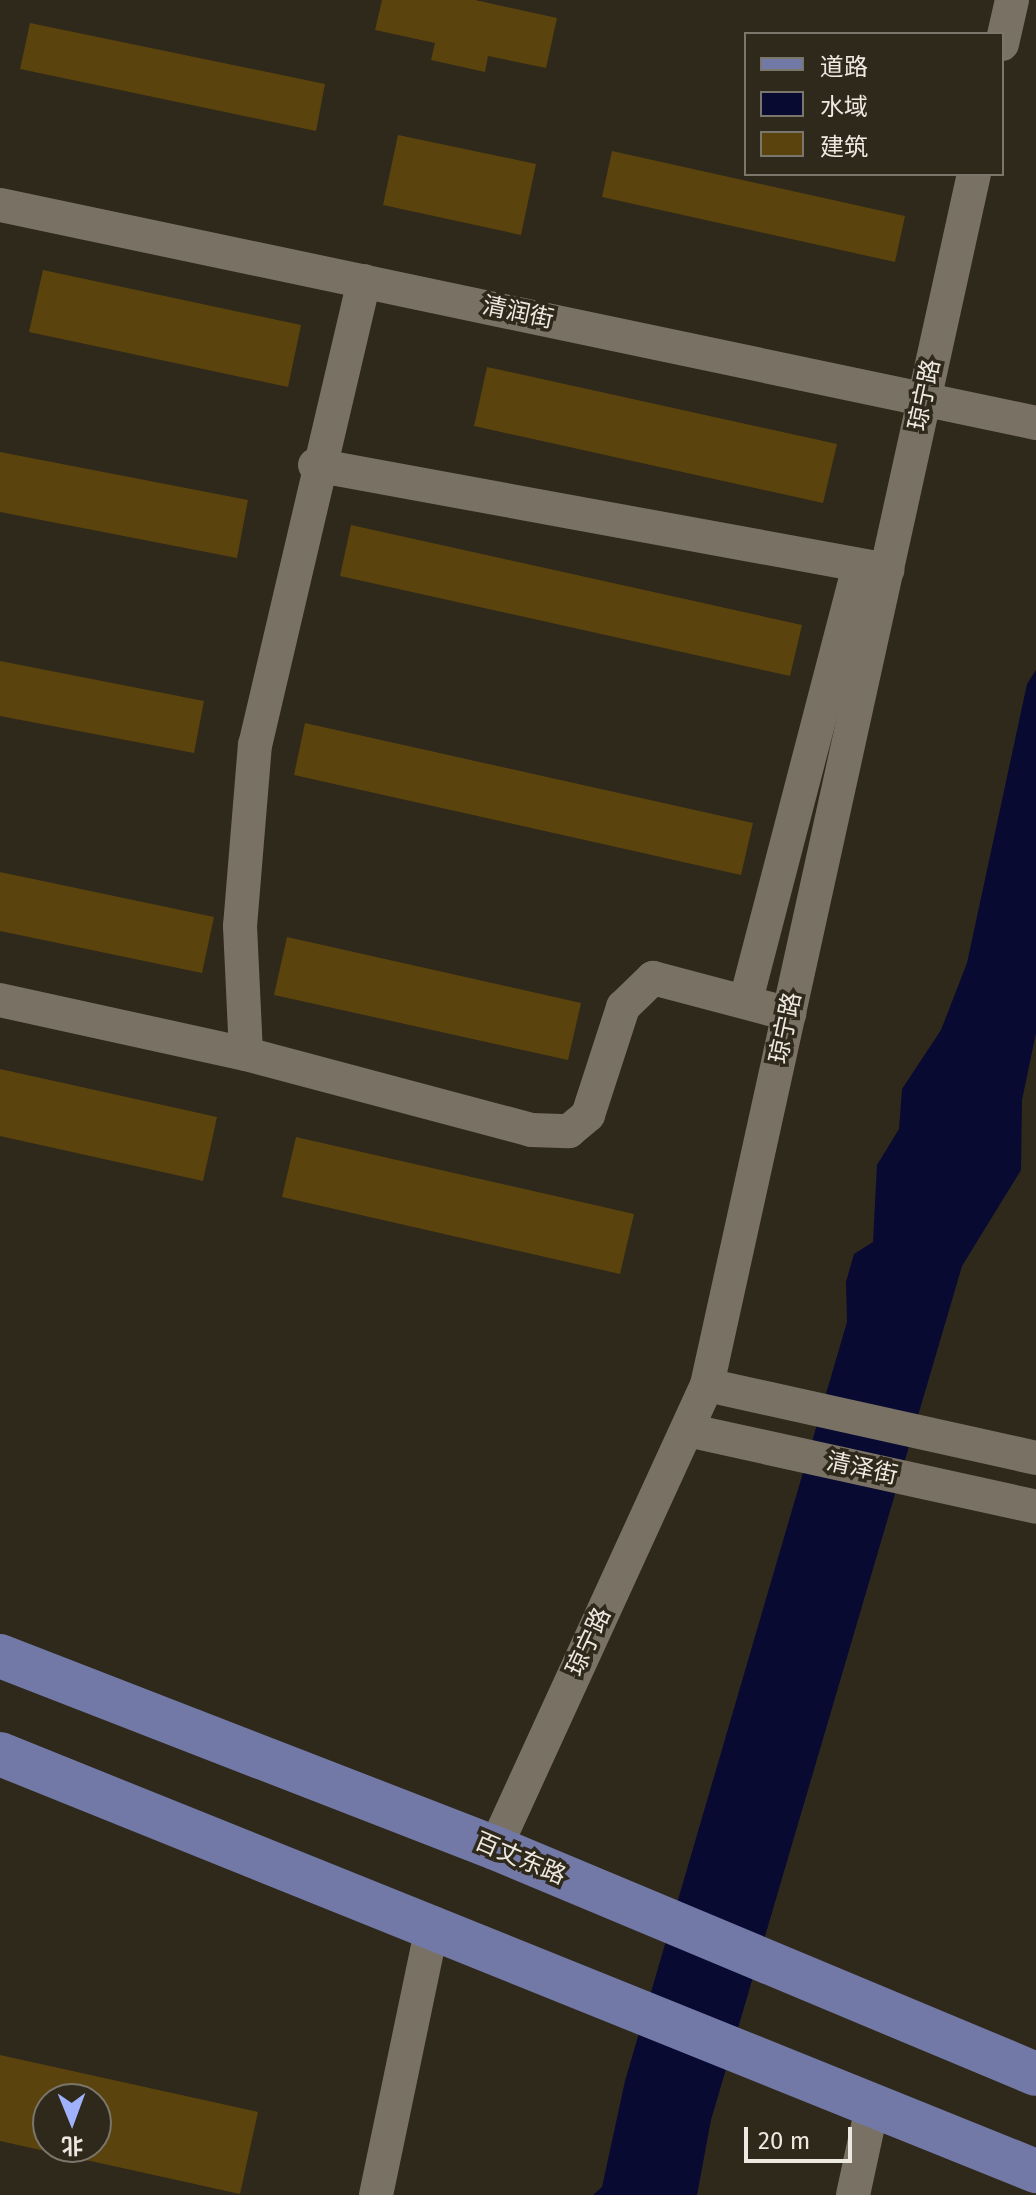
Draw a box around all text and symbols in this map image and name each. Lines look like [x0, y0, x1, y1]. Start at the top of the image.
legend [744, 32, 1004, 176]
text: 道路 [820, 53, 868, 81]
text: 水域 [820, 93, 868, 121]
text: 建筑 [820, 133, 868, 161]
street label: 清润街 [480, 291, 556, 335]
street label: 琼宁路 [903, 357, 947, 433]
street label: 琼宁路 [764, 990, 808, 1066]
street label: 清泽街 [824, 1447, 900, 1491]
street label: 琼宁路 [561, 1603, 617, 1681]
street label: 百丈东路 [470, 1827, 570, 1891]
north arrow [32, 2083, 112, 2163]
scale bar [748, 2111, 856, 2161]
text: 20 m [758, 2127, 810, 2155]
text: 北 [61, 2132, 84, 2159]

